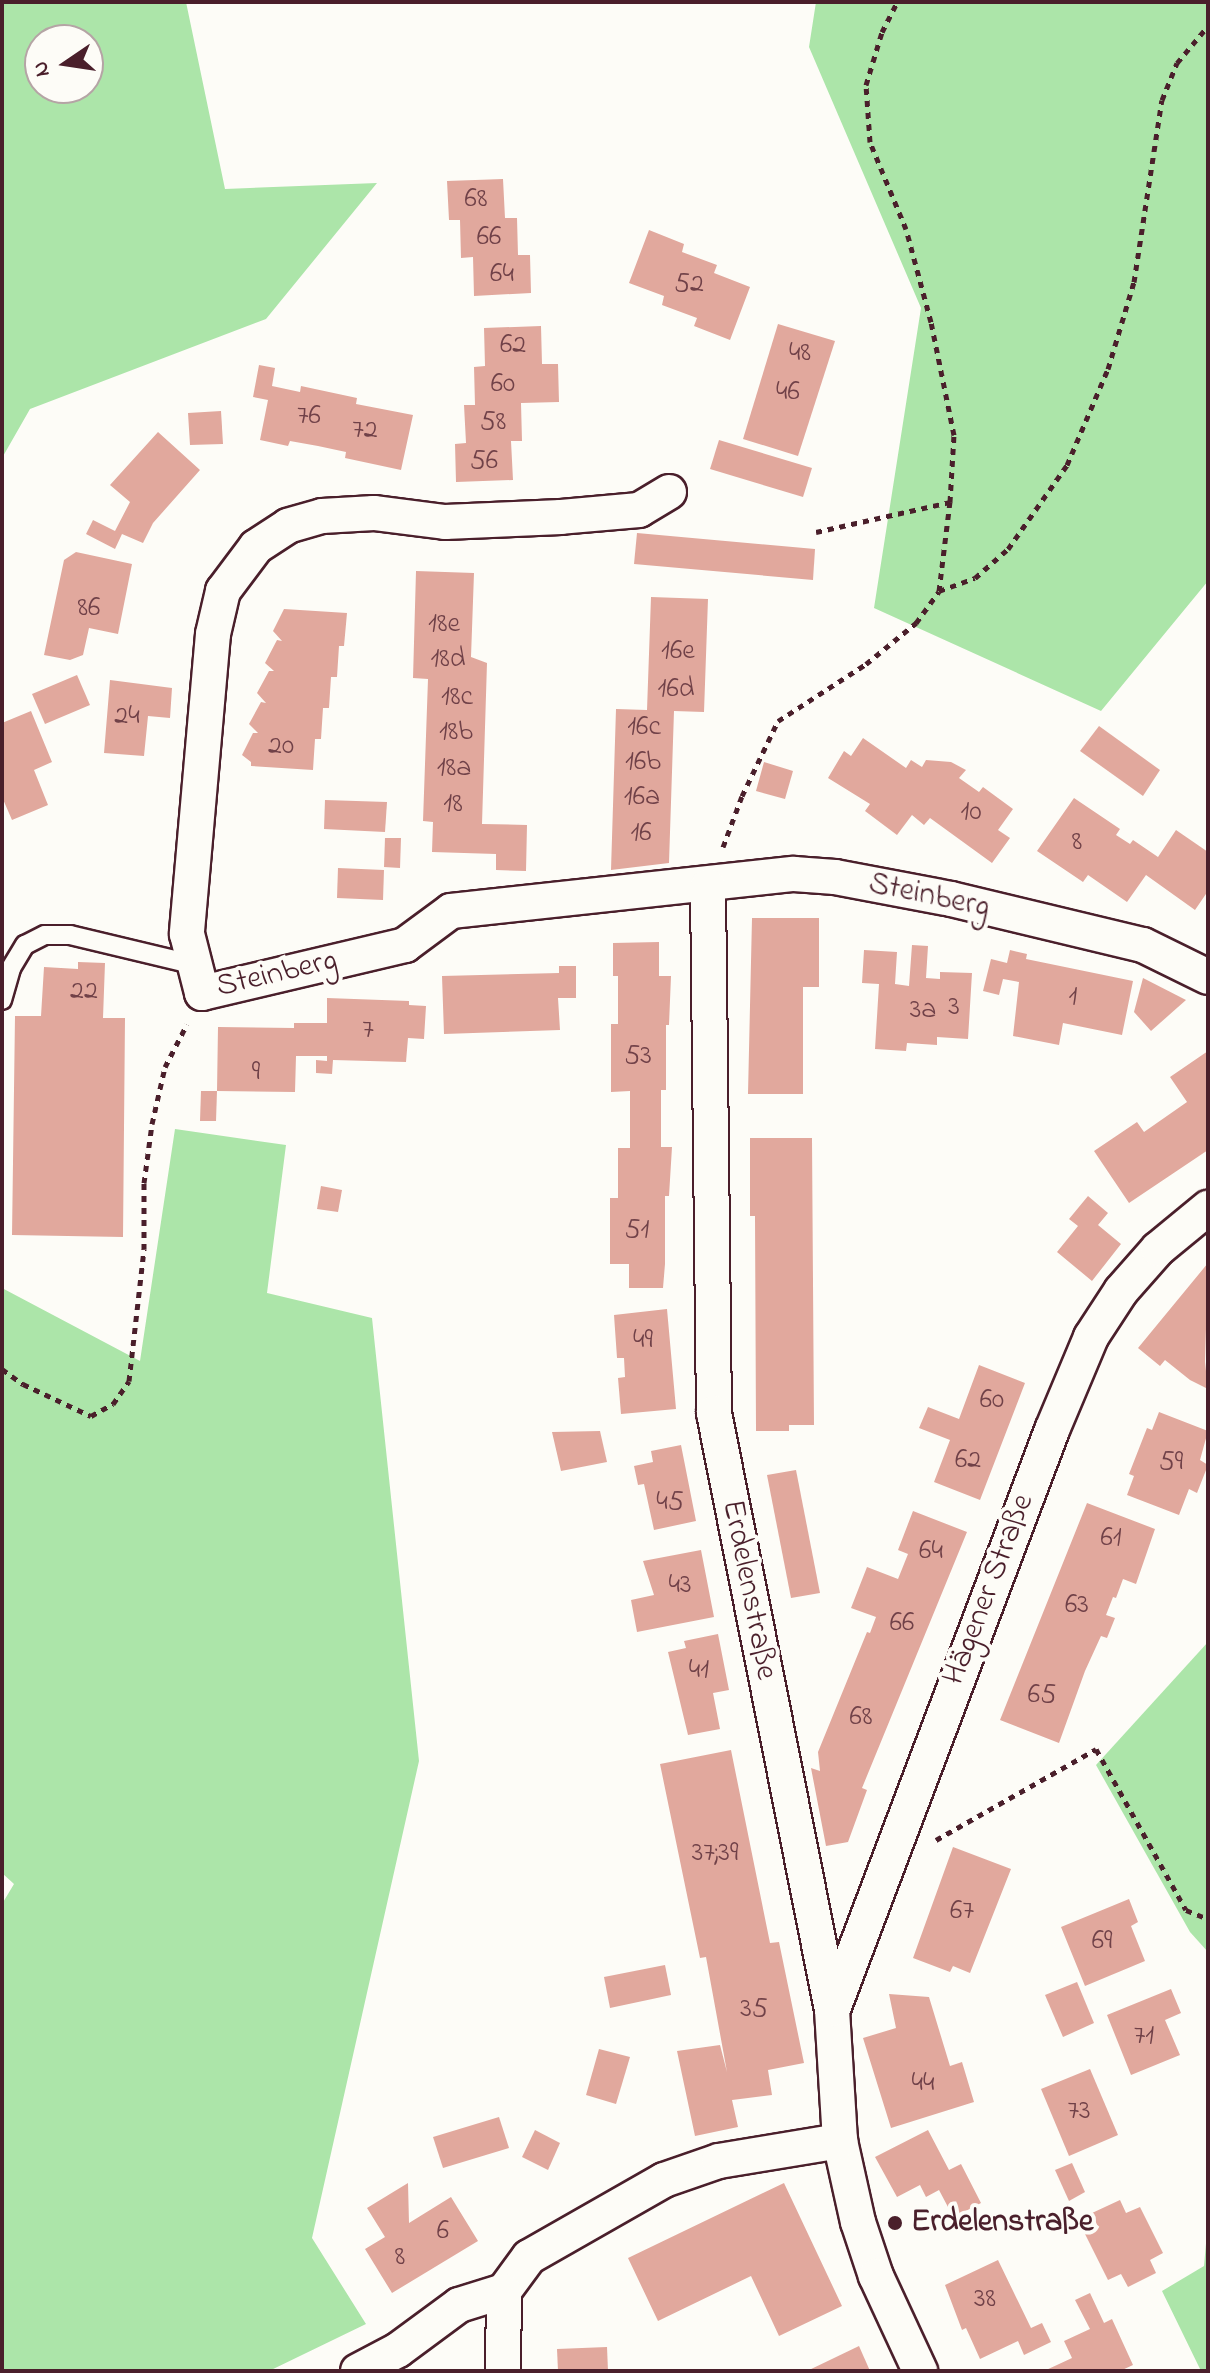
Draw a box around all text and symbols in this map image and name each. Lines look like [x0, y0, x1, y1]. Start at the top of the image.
north arrow [24, 24, 104, 104]
text: N [25, 58, 60, 80]
house number: 68 [465, 183, 487, 217]
house number: 66 [477, 221, 501, 255]
house number: 64 [490, 258, 514, 292]
house number: 52 [674, 268, 704, 302]
house number: 62 [500, 329, 526, 363]
house number: 48 [789, 337, 811, 371]
house number: 60 [491, 368, 515, 402]
house number: 46 [776, 376, 800, 410]
house number: 76 [297, 400, 321, 434]
house number: 58 [480, 406, 506, 440]
house number: 72 [352, 414, 378, 448]
house number: 56 [470, 445, 498, 479]
house number: 86 [78, 592, 100, 626]
house number: 18e [428, 608, 460, 642]
house number: 16e [661, 635, 695, 669]
house number: 18d [430, 643, 466, 677]
house number: 16d [658, 673, 694, 707]
house number: 18c [441, 681, 473, 715]
house number: 24 [114, 700, 140, 734]
house number: 16c [627, 711, 661, 745]
house number: 18b [439, 716, 473, 750]
house number: 20 [268, 730, 294, 764]
house number: 16b [625, 746, 661, 780]
house number: 18a [437, 752, 471, 786]
house number: 16a [624, 781, 660, 815]
house number: 18 [443, 788, 463, 822]
house number: 10 [961, 796, 981, 830]
house number: 16 [630, 817, 652, 851]
house number: 8 [1072, 826, 1082, 860]
street label: Steinberg [865, 865, 993, 929]
street label: Steinberg [213, 942, 341, 1008]
house number: 22 [70, 975, 98, 1009]
house number: 1 [1069, 981, 1077, 1015]
house number: 3 [948, 991, 960, 1025]
house number: 3a [910, 994, 936, 1028]
house number: 7 [362, 1014, 374, 1048]
house number: 53 [624, 1040, 652, 1074]
house number: 9 [252, 1056, 260, 1090]
house number: 51 [625, 1214, 649, 1248]
house number: 49 [633, 1324, 653, 1358]
house number: 60 [980, 1384, 1004, 1418]
house number: 62 [955, 1444, 981, 1478]
house number: 59 [1159, 1446, 1183, 1480]
house number: 45 [656, 1486, 684, 1520]
street label: Hägener Straße [936, 1489, 1044, 1691]
street label: Erdelenstraße [712, 1497, 784, 1683]
house number: 61 [1100, 1522, 1122, 1556]
house number: 64 [919, 1535, 943, 1569]
house number: 43 [668, 1569, 692, 1603]
house number: 63 [1065, 1589, 1089, 1623]
house number: 66 [890, 1607, 914, 1641]
house number: 41 [689, 1654, 709, 1688]
house number: 65 [1028, 1679, 1056, 1713]
house number: 68 [850, 1701, 872, 1735]
house number: 37;39 [692, 1837, 738, 1871]
house number: 67 [950, 1895, 974, 1929]
house number: 69 [1092, 1925, 1112, 1959]
house number: 35 [740, 1993, 768, 2027]
house number: 71 [1134, 2020, 1154, 2054]
house number: 44 [911, 2067, 935, 2101]
house number: 73 [1067, 2095, 1091, 2129]
place label: Erdelenstraße [911, 2204, 1093, 2242]
marker: Erdelenstraße [886, 2214, 904, 2232]
house number: 6 [437, 2215, 449, 2249]
house number: 8 [395, 2241, 405, 2275]
house number: 38 [974, 2283, 996, 2317]

